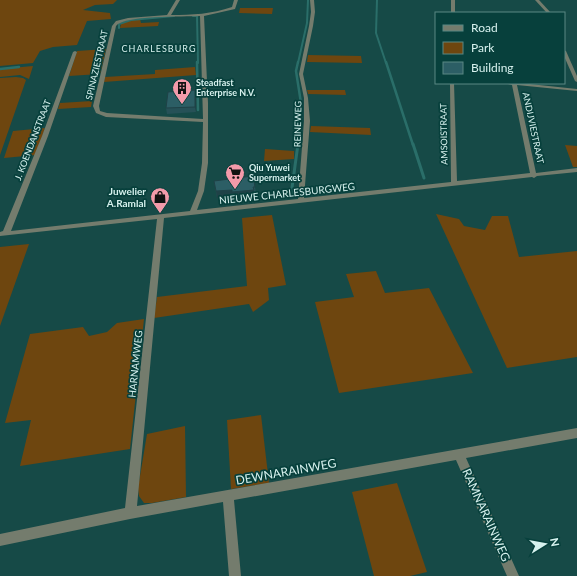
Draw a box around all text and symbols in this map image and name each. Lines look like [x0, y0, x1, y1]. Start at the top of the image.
legend [435, 12, 565, 84]
text: Road [471, 20, 498, 35]
street label: SPINAZIESTRAAT [83, 28, 110, 101]
text: Park [471, 40, 495, 55]
district label: CHARLESBURG [122, 43, 196, 54]
text: Building [471, 60, 514, 75]
building icon: Steadfast Enterprise N.V. [171, 77, 193, 105]
place label: Steadfast Enterprise N.V. [196, 77, 255, 98]
street label: ANDIJVIESTRAAT [521, 91, 547, 165]
street label: J. KOENDANSTRAAT [12, 97, 53, 182]
street label: REINEWEG [292, 100, 303, 147]
street label: AMSOISTRAAT [437, 102, 450, 165]
supermarket icon: Qiu Yuwei Supermarket [224, 162, 246, 190]
place label: Qiu Yuwei Supermarket [249, 162, 301, 183]
street label: NIEUWE CHARLESBURGWEG [218, 180, 356, 206]
place label: Juwelier A.Ramlal [106, 185, 146, 209]
shop icon: Juwelier A.Ramlal [149, 186, 171, 214]
street label: HARNAMWEG [125, 330, 145, 398]
street label: DEWNARAINWEG [234, 455, 338, 488]
street label: RAMNARAINWEG [459, 466, 514, 564]
north arrow [525, 524, 565, 564]
text: N [548, 537, 562, 547]

